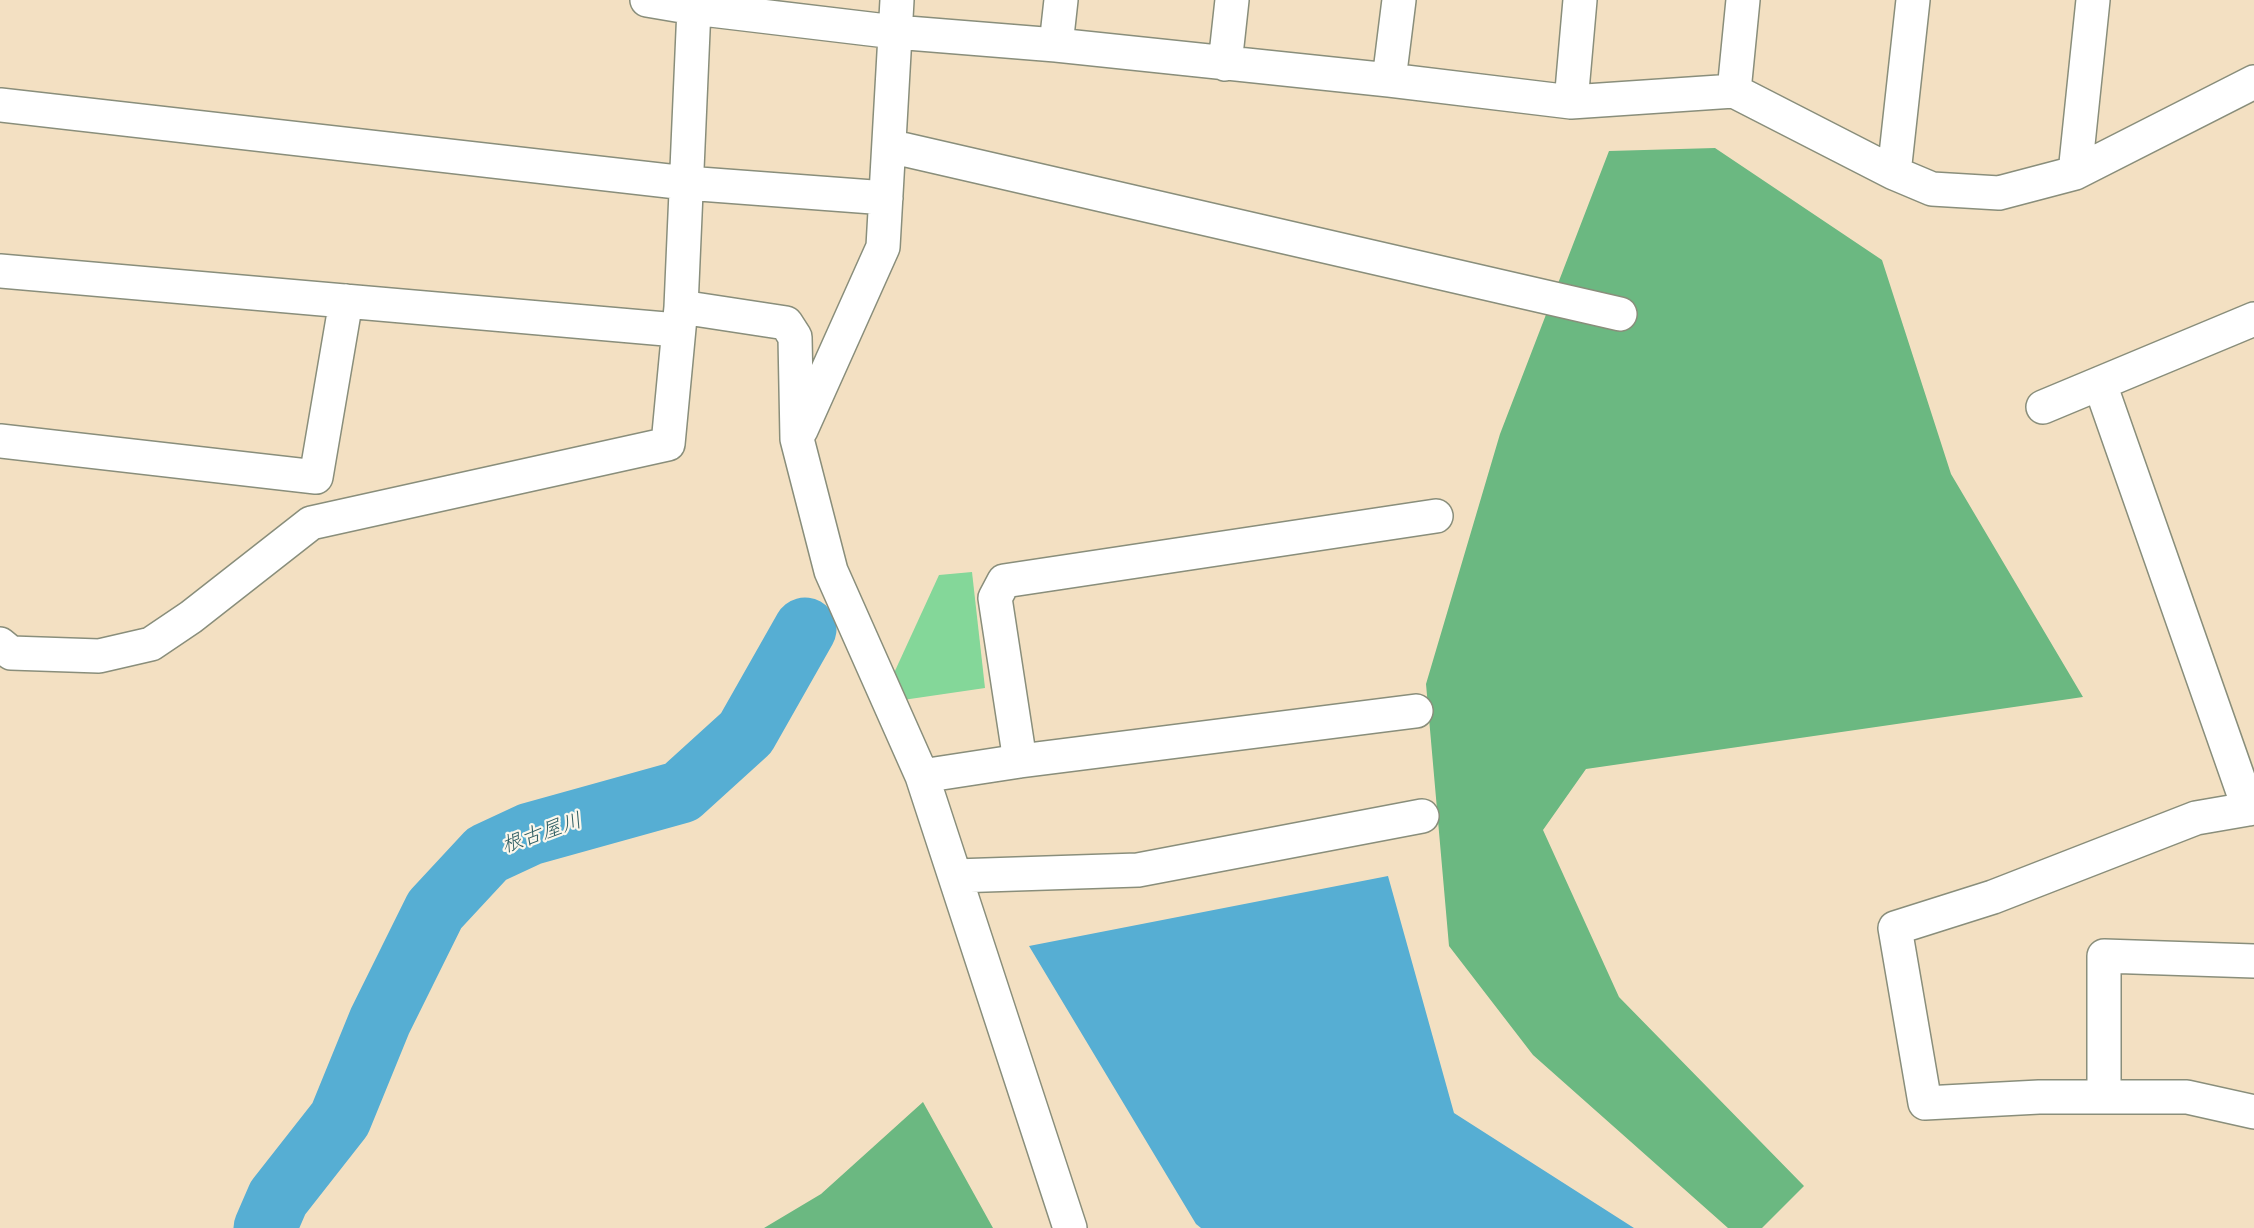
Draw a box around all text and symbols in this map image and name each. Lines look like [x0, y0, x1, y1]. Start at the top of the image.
water label: 根古屋川 [498, 808, 586, 860]

